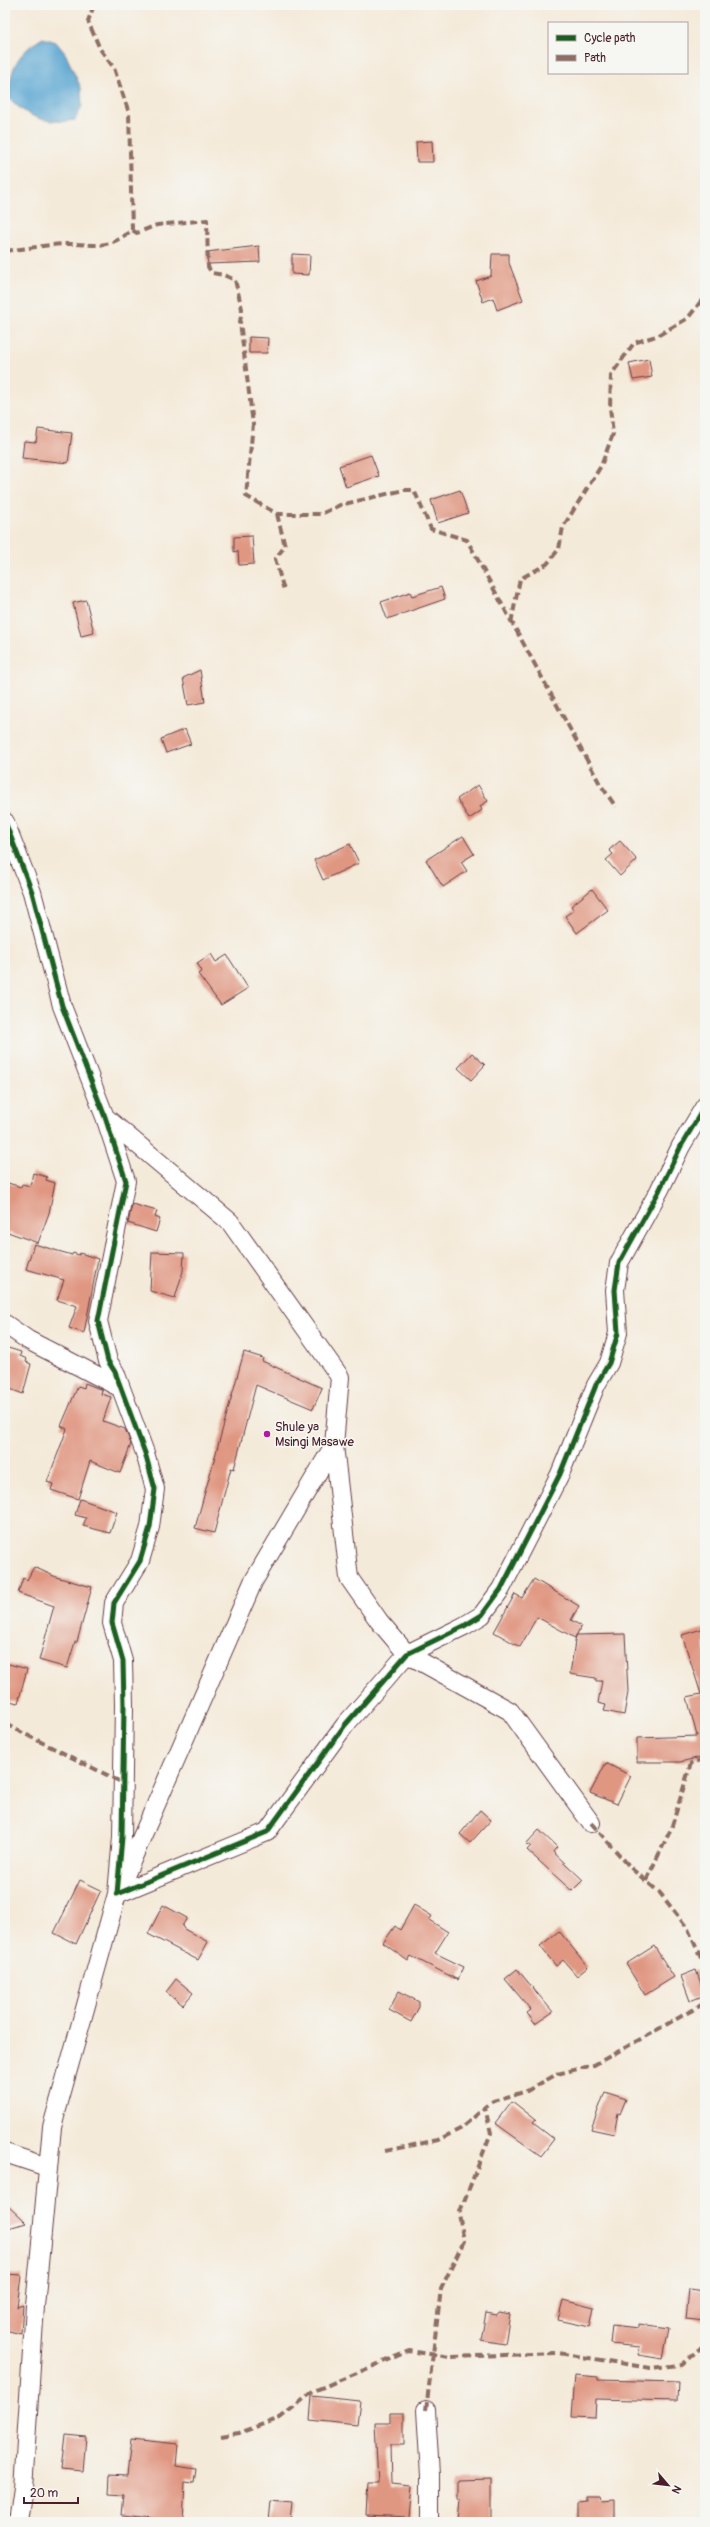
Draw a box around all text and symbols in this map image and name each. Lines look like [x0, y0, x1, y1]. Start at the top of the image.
legend [548, 22, 688, 74]
text: Cycle path [584, 31, 636, 46]
text: Path [584, 51, 606, 66]
place label: Shule ya Msingi Masawe [275, 1419, 354, 1450]
marker: Shule ya Msingi Masawe [262, 1429, 272, 1439]
north arrow [648, 2465, 688, 2505]
scale bar [24, 2479, 78, 2505]
text: N [669, 2483, 684, 2496]
text: 20 m [30, 2486, 59, 2501]

